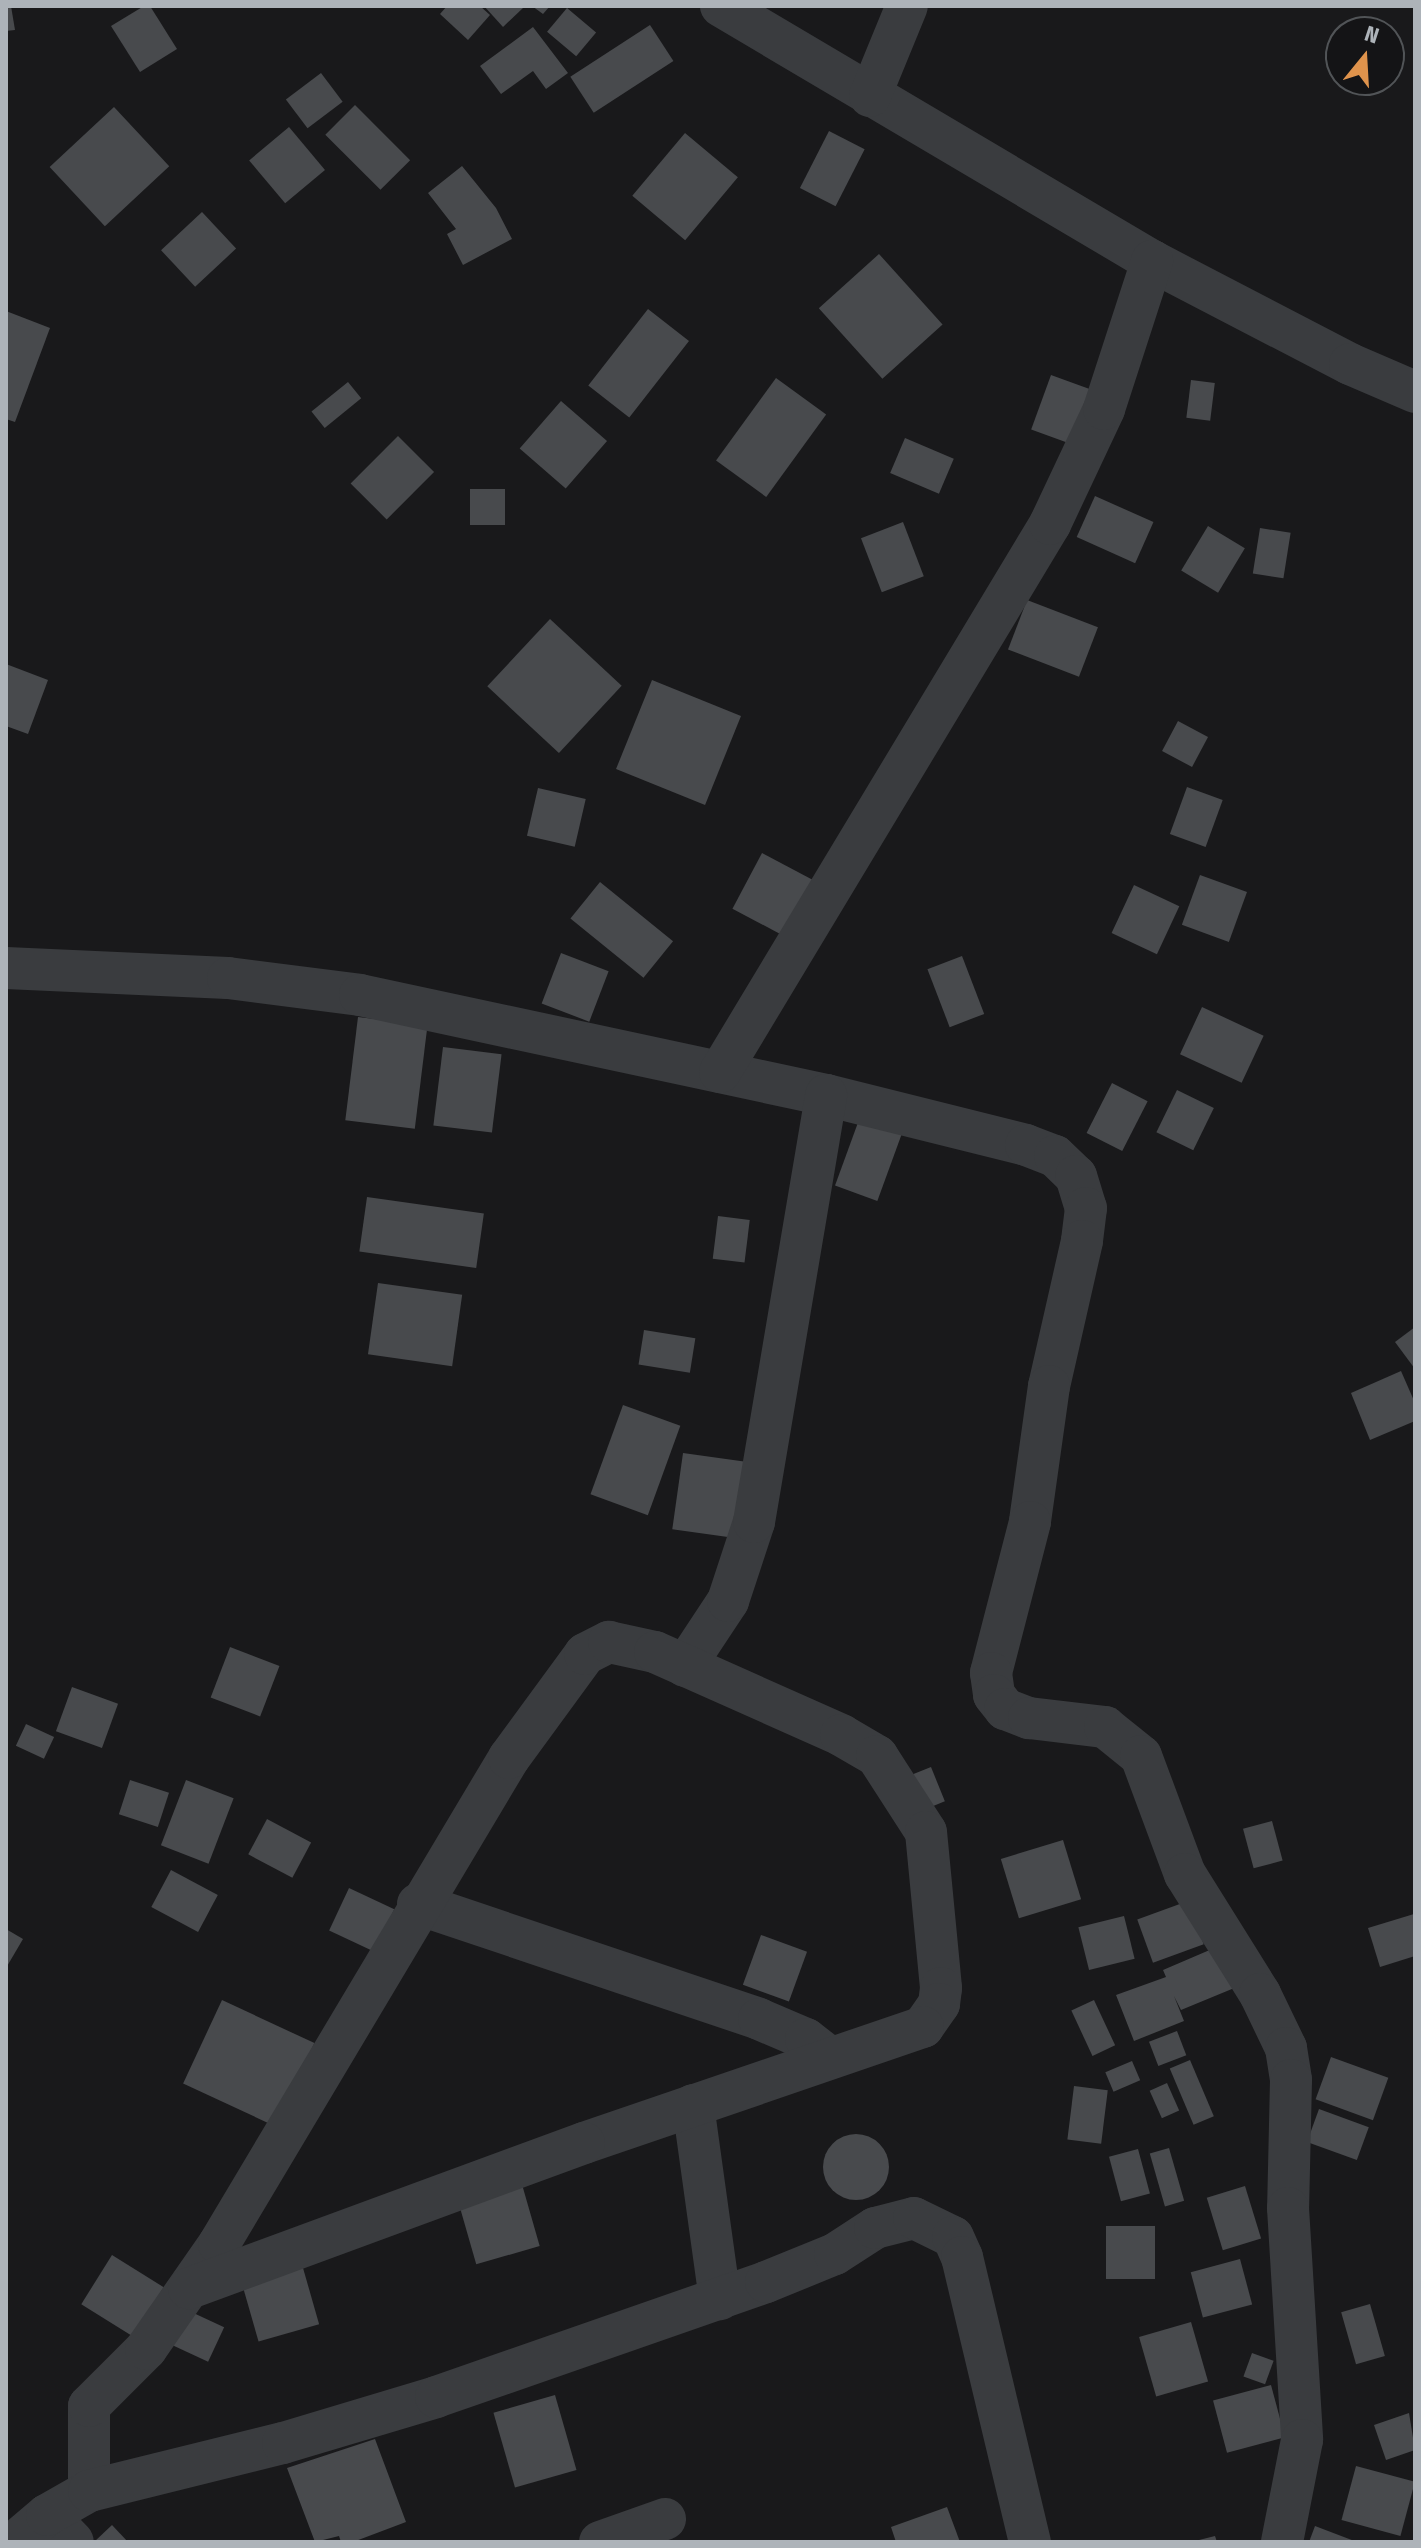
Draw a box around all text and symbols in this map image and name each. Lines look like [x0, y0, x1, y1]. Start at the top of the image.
north arrow [1325, 16, 1405, 96]
text: N [1362, 20, 1382, 49]

